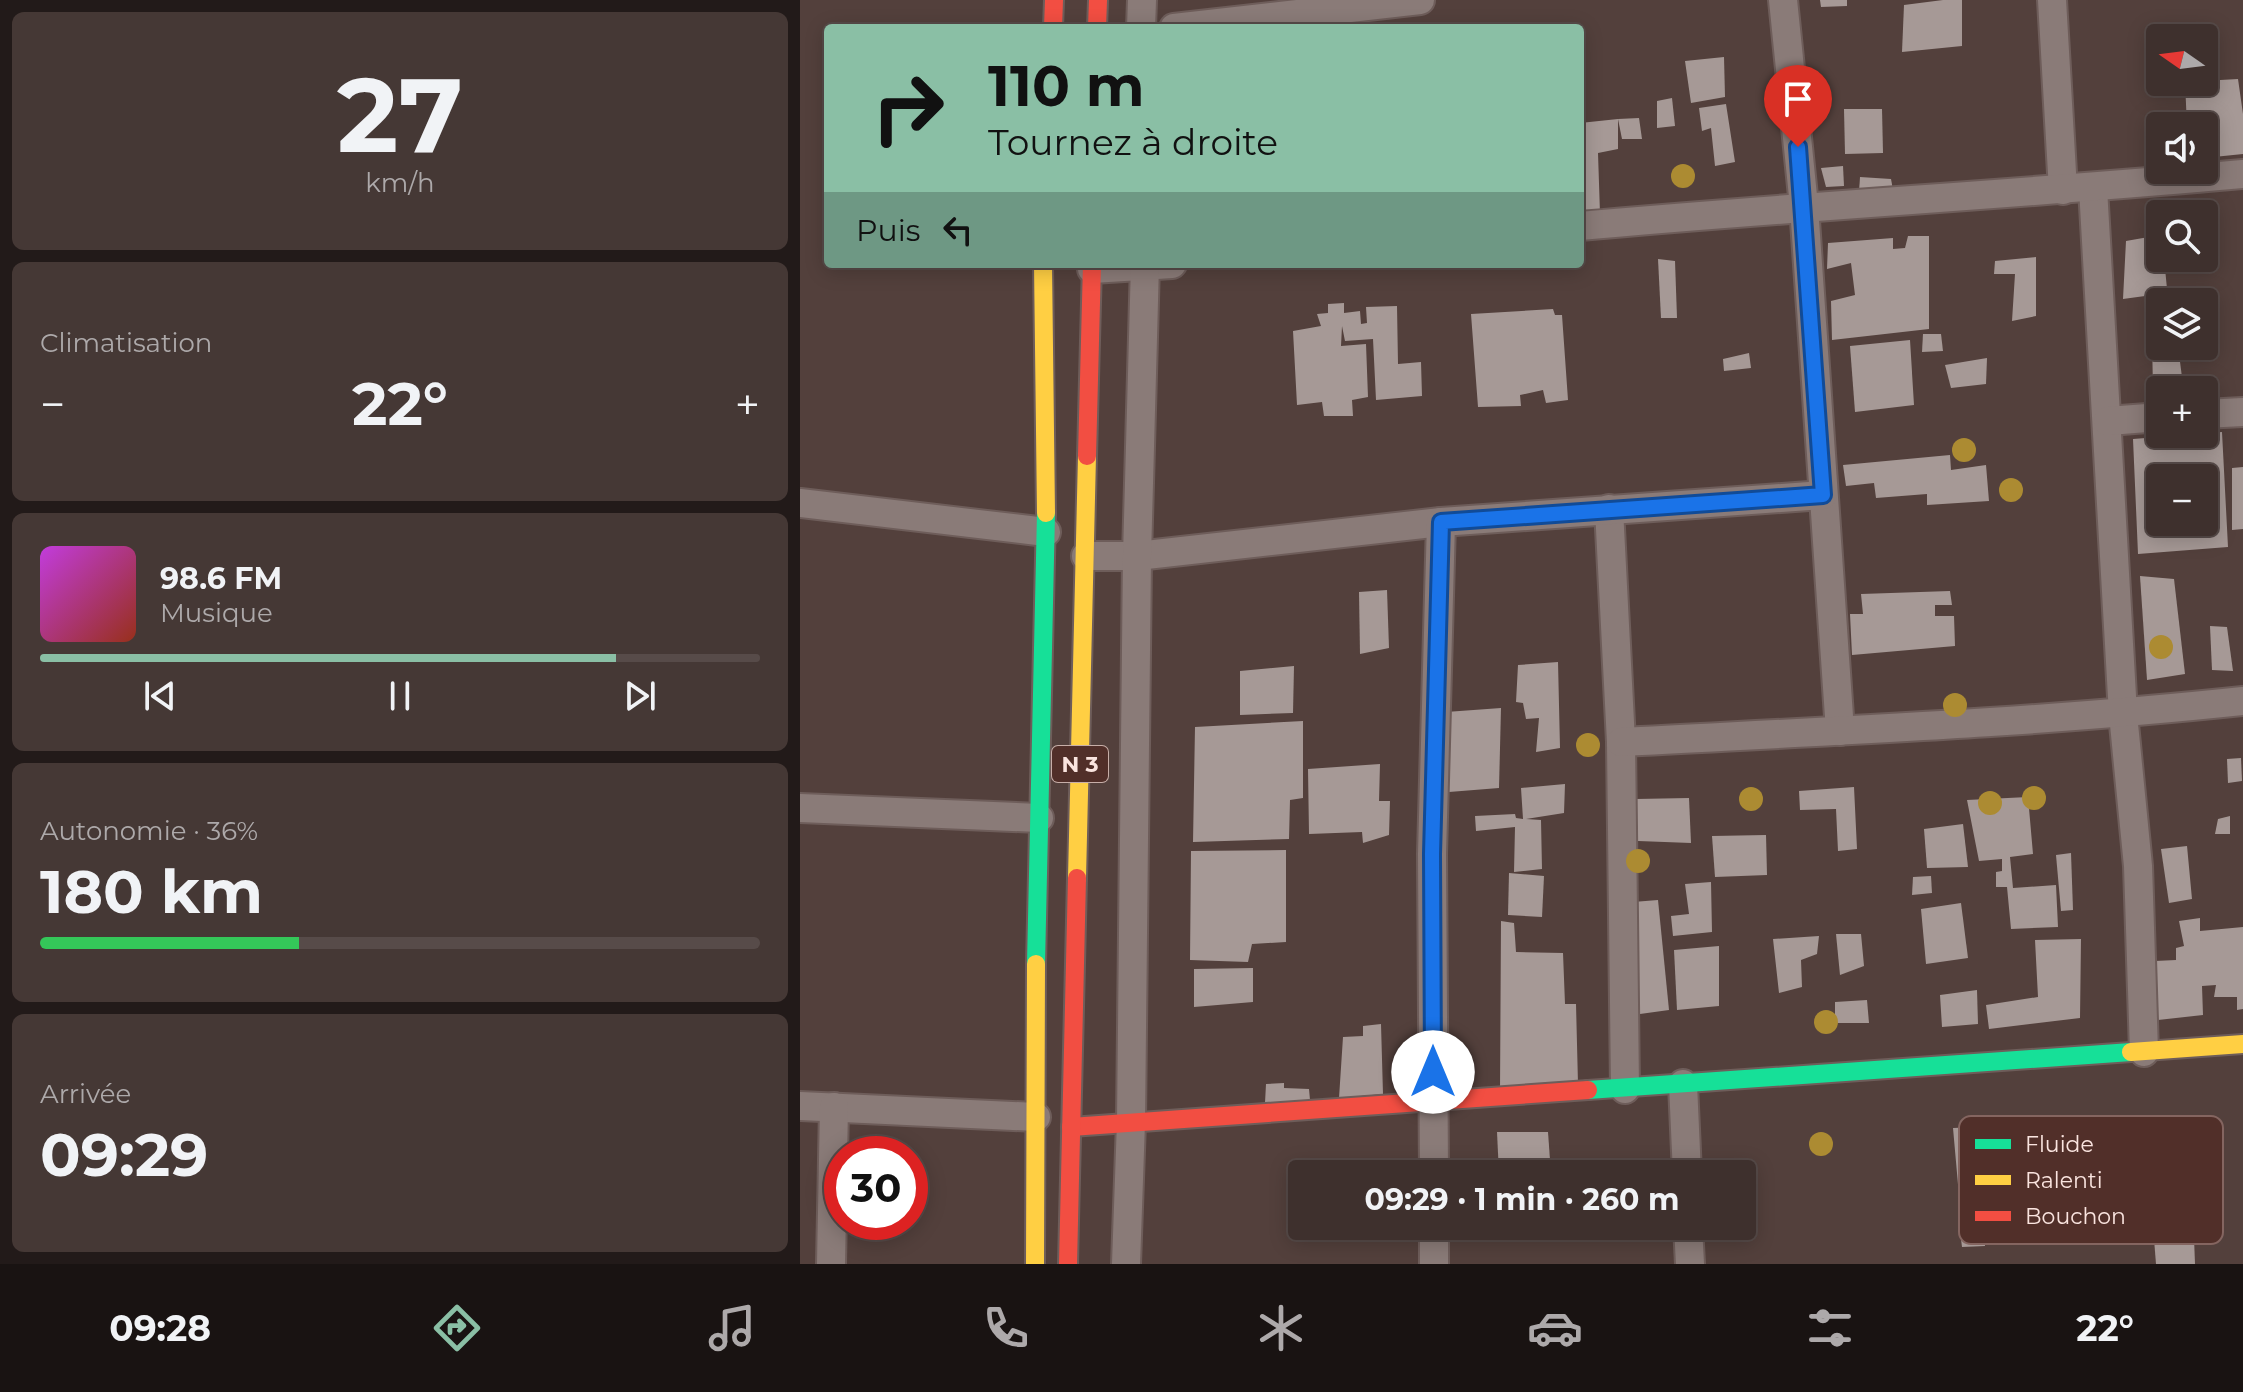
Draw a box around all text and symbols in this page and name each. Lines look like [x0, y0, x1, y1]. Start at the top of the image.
north arrow [2146, 24, 2218, 96]
map controls [2146, 24, 2218, 536]
text: 27 [337, 51, 463, 178]
text: 110 m [988, 52, 1145, 120]
icon: right [856, 56, 960, 160]
pin [1764, 65, 1832, 147]
icon: arrive [1776, 77, 1820, 121]
button: sound [2146, 112, 2218, 184]
text: Tournez à droite [988, 120, 1278, 164]
text: km/h [365, 167, 435, 199]
button: search [2146, 200, 2218, 272]
icon: left [936, 208, 980, 252]
text: Puis [856, 212, 920, 249]
button: layers [2146, 288, 2218, 360]
text: Climatisation [40, 327, 212, 359]
text: 22° [352, 367, 448, 440]
button: + [2146, 376, 2218, 448]
text: − [40, 377, 65, 431]
text: + [735, 377, 760, 431]
button: − [2146, 464, 2218, 536]
text: 98.6 FM [160, 560, 282, 597]
text: Musique [160, 597, 273, 629]
icon: previous [138, 674, 182, 718]
icon: pause [378, 674, 422, 718]
icon: next [618, 674, 662, 718]
road number: N 3 [1052, 746, 1108, 782]
text: Autonomie · 36% [40, 815, 258, 847]
text: 180 km [40, 855, 263, 928]
position arrow [1391, 1030, 1475, 1114]
text: Arrivée [40, 1078, 131, 1110]
legend [1959, 1116, 2223, 1244]
text: 09:29 [40, 1118, 208, 1191]
text: Fluide [2025, 1131, 2094, 1158]
speed limit sign: 30 [824, 1136, 928, 1240]
text: Ralenti [2025, 1167, 2103, 1194]
text: 09:29 · 1 min · 260 m [1365, 1181, 1679, 1218]
text: Bouchon [2025, 1203, 2126, 1230]
icon: directions [429, 1300, 485, 1356]
icon: music [704, 1300, 760, 1356]
icon: phone [978, 1300, 1034, 1356]
icon: climate [1253, 1300, 1309, 1356]
icon: car [1527, 1300, 1583, 1356]
icon: filters [1802, 1300, 1858, 1356]
text: 09:28 [109, 1306, 211, 1350]
text: 22° [2076, 1306, 2134, 1350]

